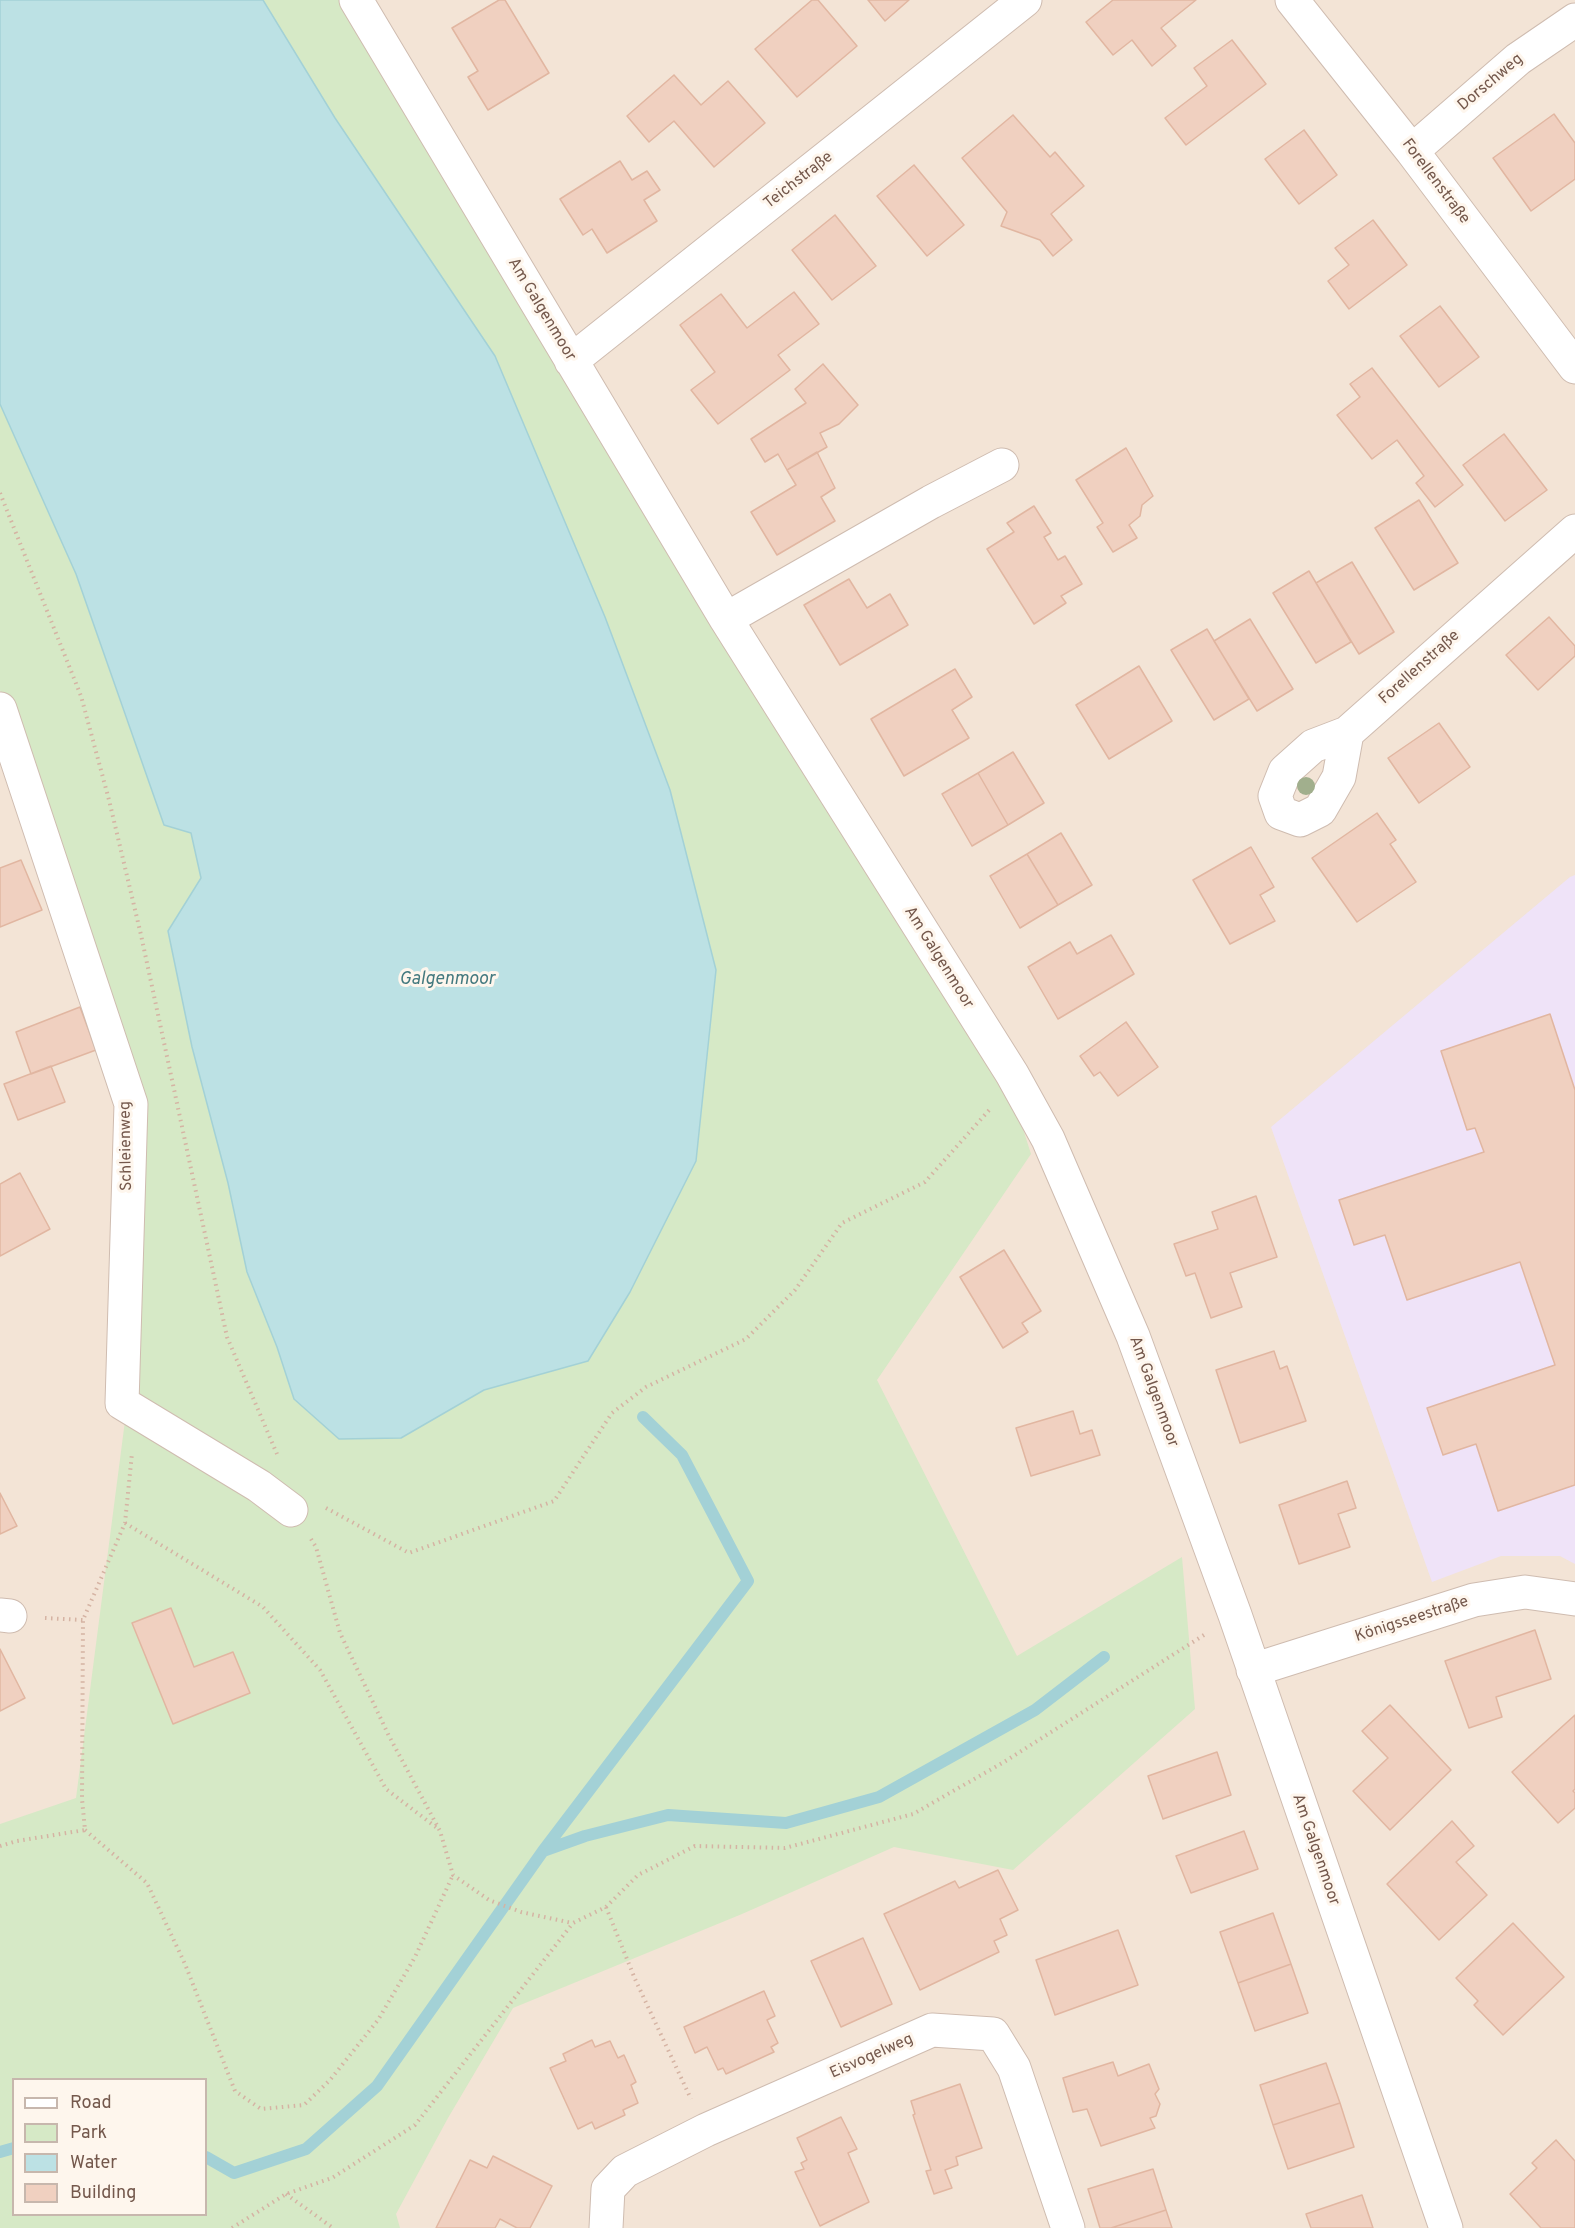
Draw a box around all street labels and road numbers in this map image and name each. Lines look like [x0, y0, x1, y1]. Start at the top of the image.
street label: Dorschweg [1455, 50, 1527, 116]
street label: Forellenstraße [1397, 136, 1473, 228]
street label: Teichstraße [761, 148, 837, 214]
street label: Am Galgenmoor [503, 255, 579, 365]
street label: Forellenstraße [1376, 627, 1464, 709]
street label: Am Galgenmoor [899, 903, 977, 1013]
street label: Schleienweg [117, 1101, 137, 1191]
street label: Am Galgenmoor [1124, 1334, 1182, 1450]
street label: Königsseestraße [1353, 1593, 1471, 1647]
street label: Am Galgenmoor [1287, 1792, 1343, 1908]
street label: Eisvogelweg [827, 2030, 917, 2084]

